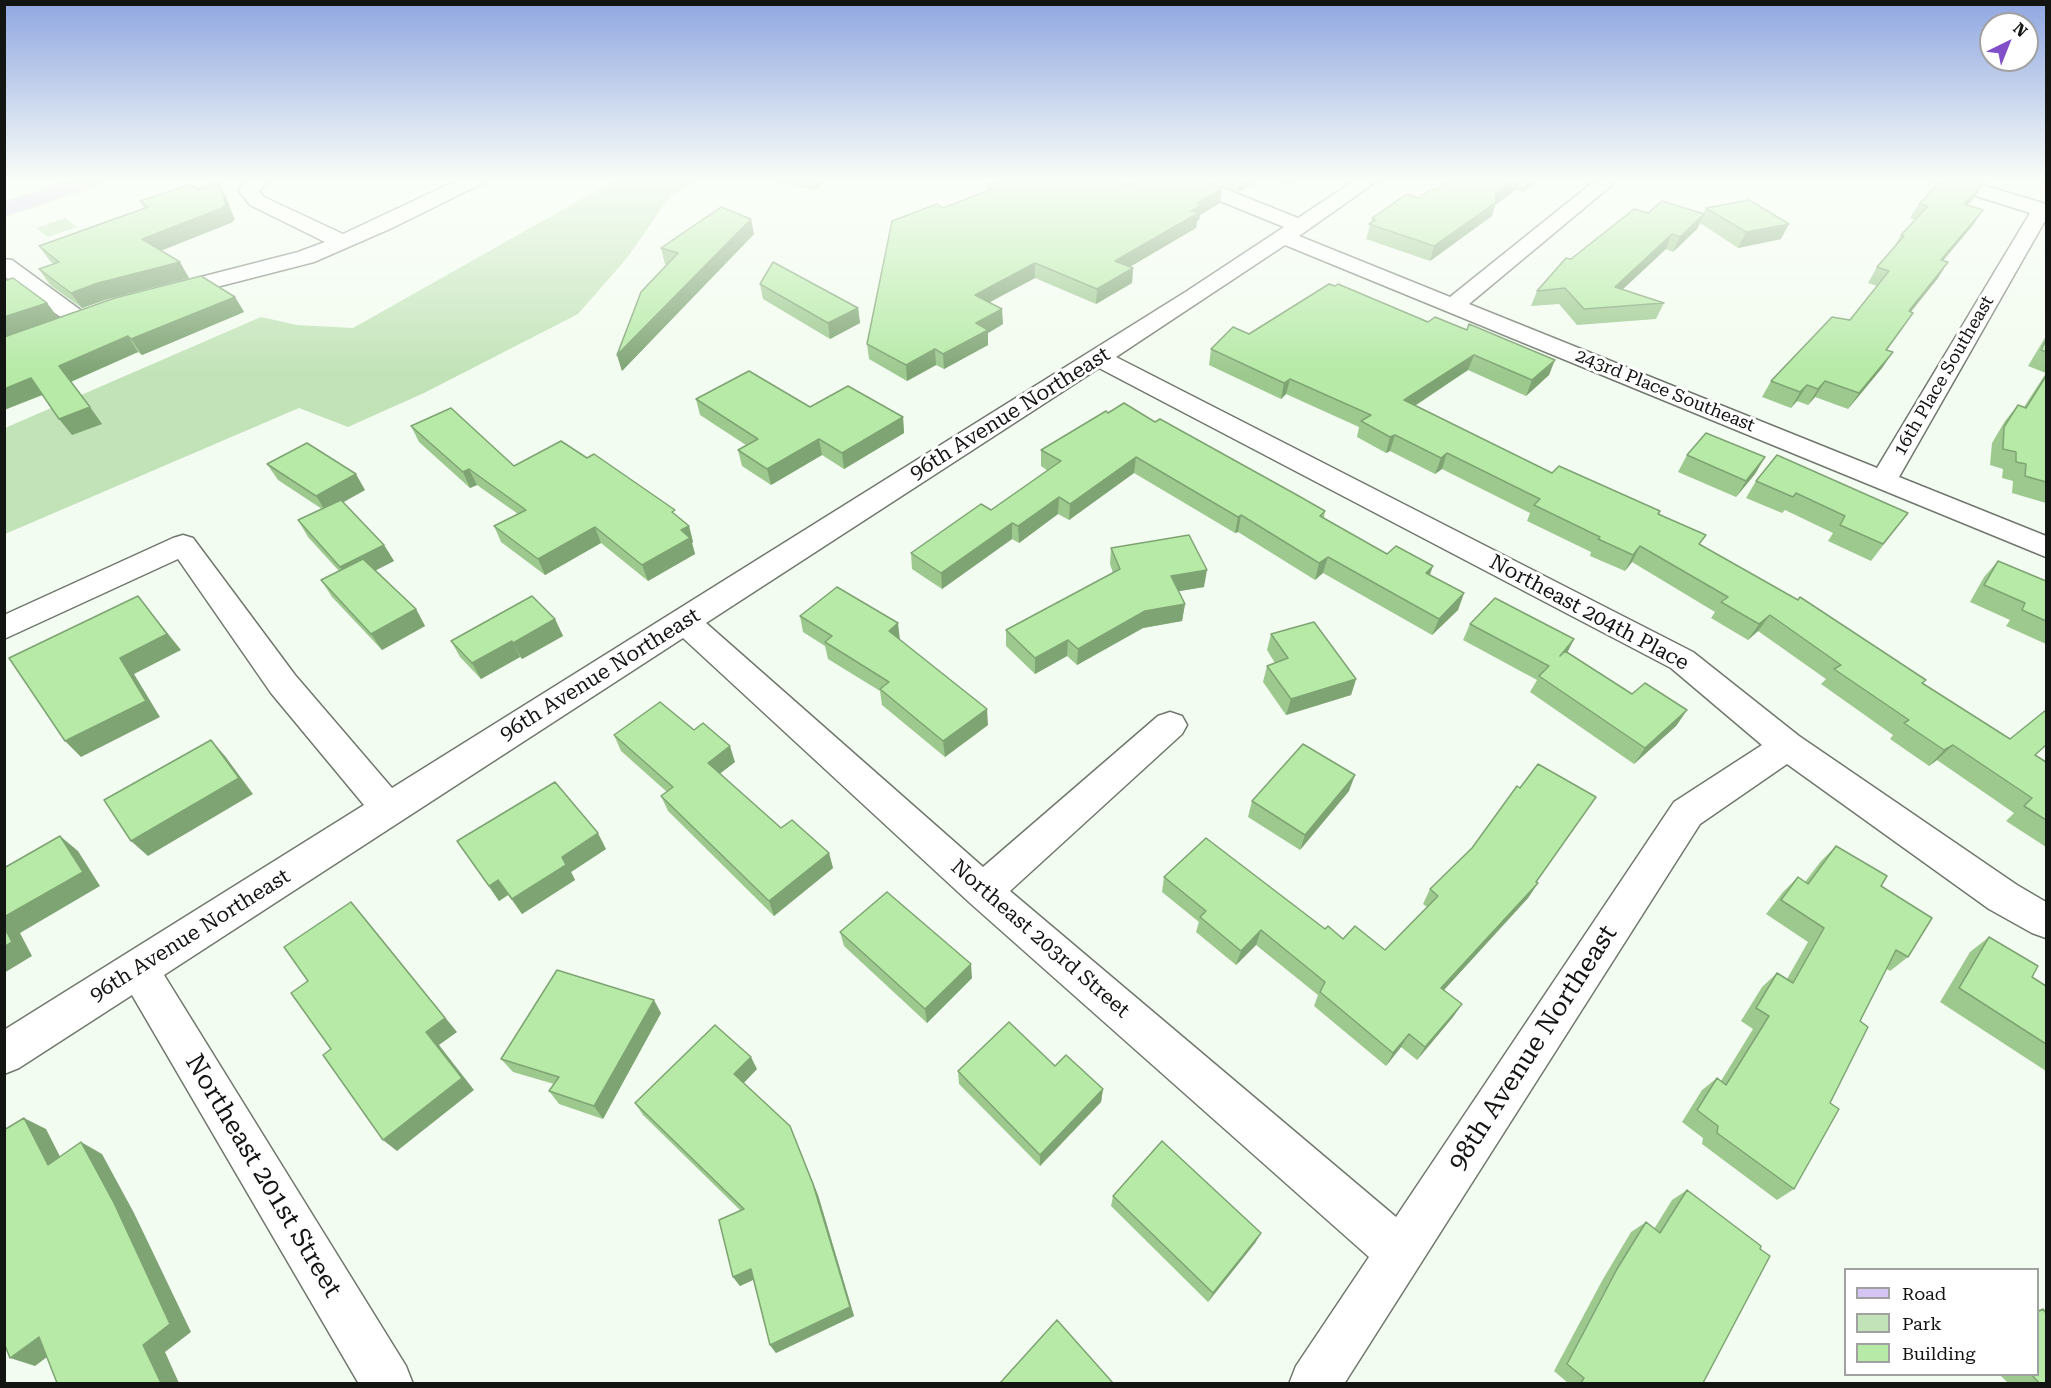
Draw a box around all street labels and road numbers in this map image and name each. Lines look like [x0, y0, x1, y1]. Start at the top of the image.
street label: 16th Place Southeast [1889, 292, 1999, 460]
street label: 96th Avenue Northeast [905, 342, 1115, 486]
street label: 243rd Place Southeast [1572, 345, 1758, 437]
street label: Northeast 204th Place [1485, 550, 1693, 676]
street label: 96th Avenue Northeast [495, 603, 705, 747]
street label: Northeast 203rd Street [946, 855, 1134, 1023]
street label: 96th Avenue Northeast [85, 864, 295, 1008]
street label: 98th Avenue Northeast [1442, 919, 1624, 1177]
street label: Northeast 201st Street [178, 1049, 348, 1303]

